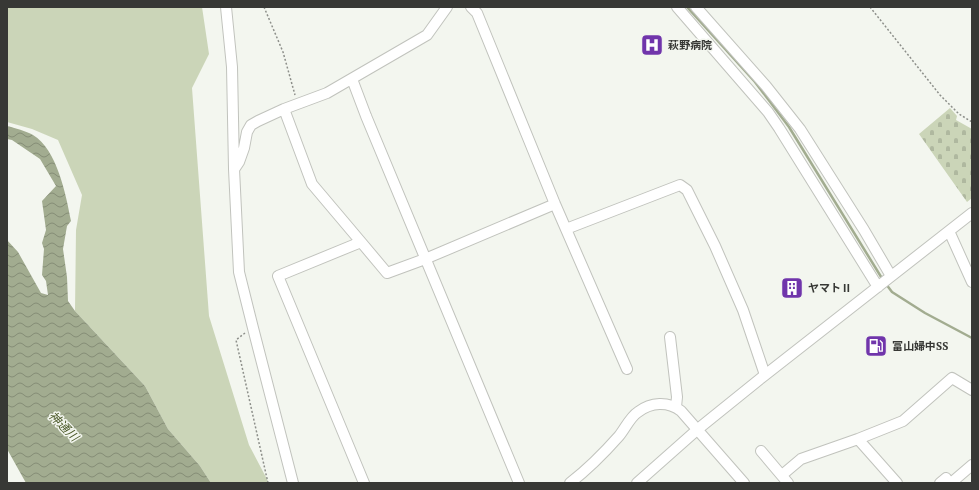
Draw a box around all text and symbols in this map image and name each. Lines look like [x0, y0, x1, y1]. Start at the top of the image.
hospital icon: 萩野病院 [639, 32, 665, 58]
place label: 萩野病院 [668, 38, 712, 52]
building icon: ヤマトⅡ [779, 275, 805, 301]
place label: ヤマトⅡ [808, 281, 852, 295]
fuel station icon: 富山婦中SS [863, 333, 889, 359]
place label: 富山婦中SS [892, 339, 948, 353]
water label: 神通川 [46, 408, 83, 445]

